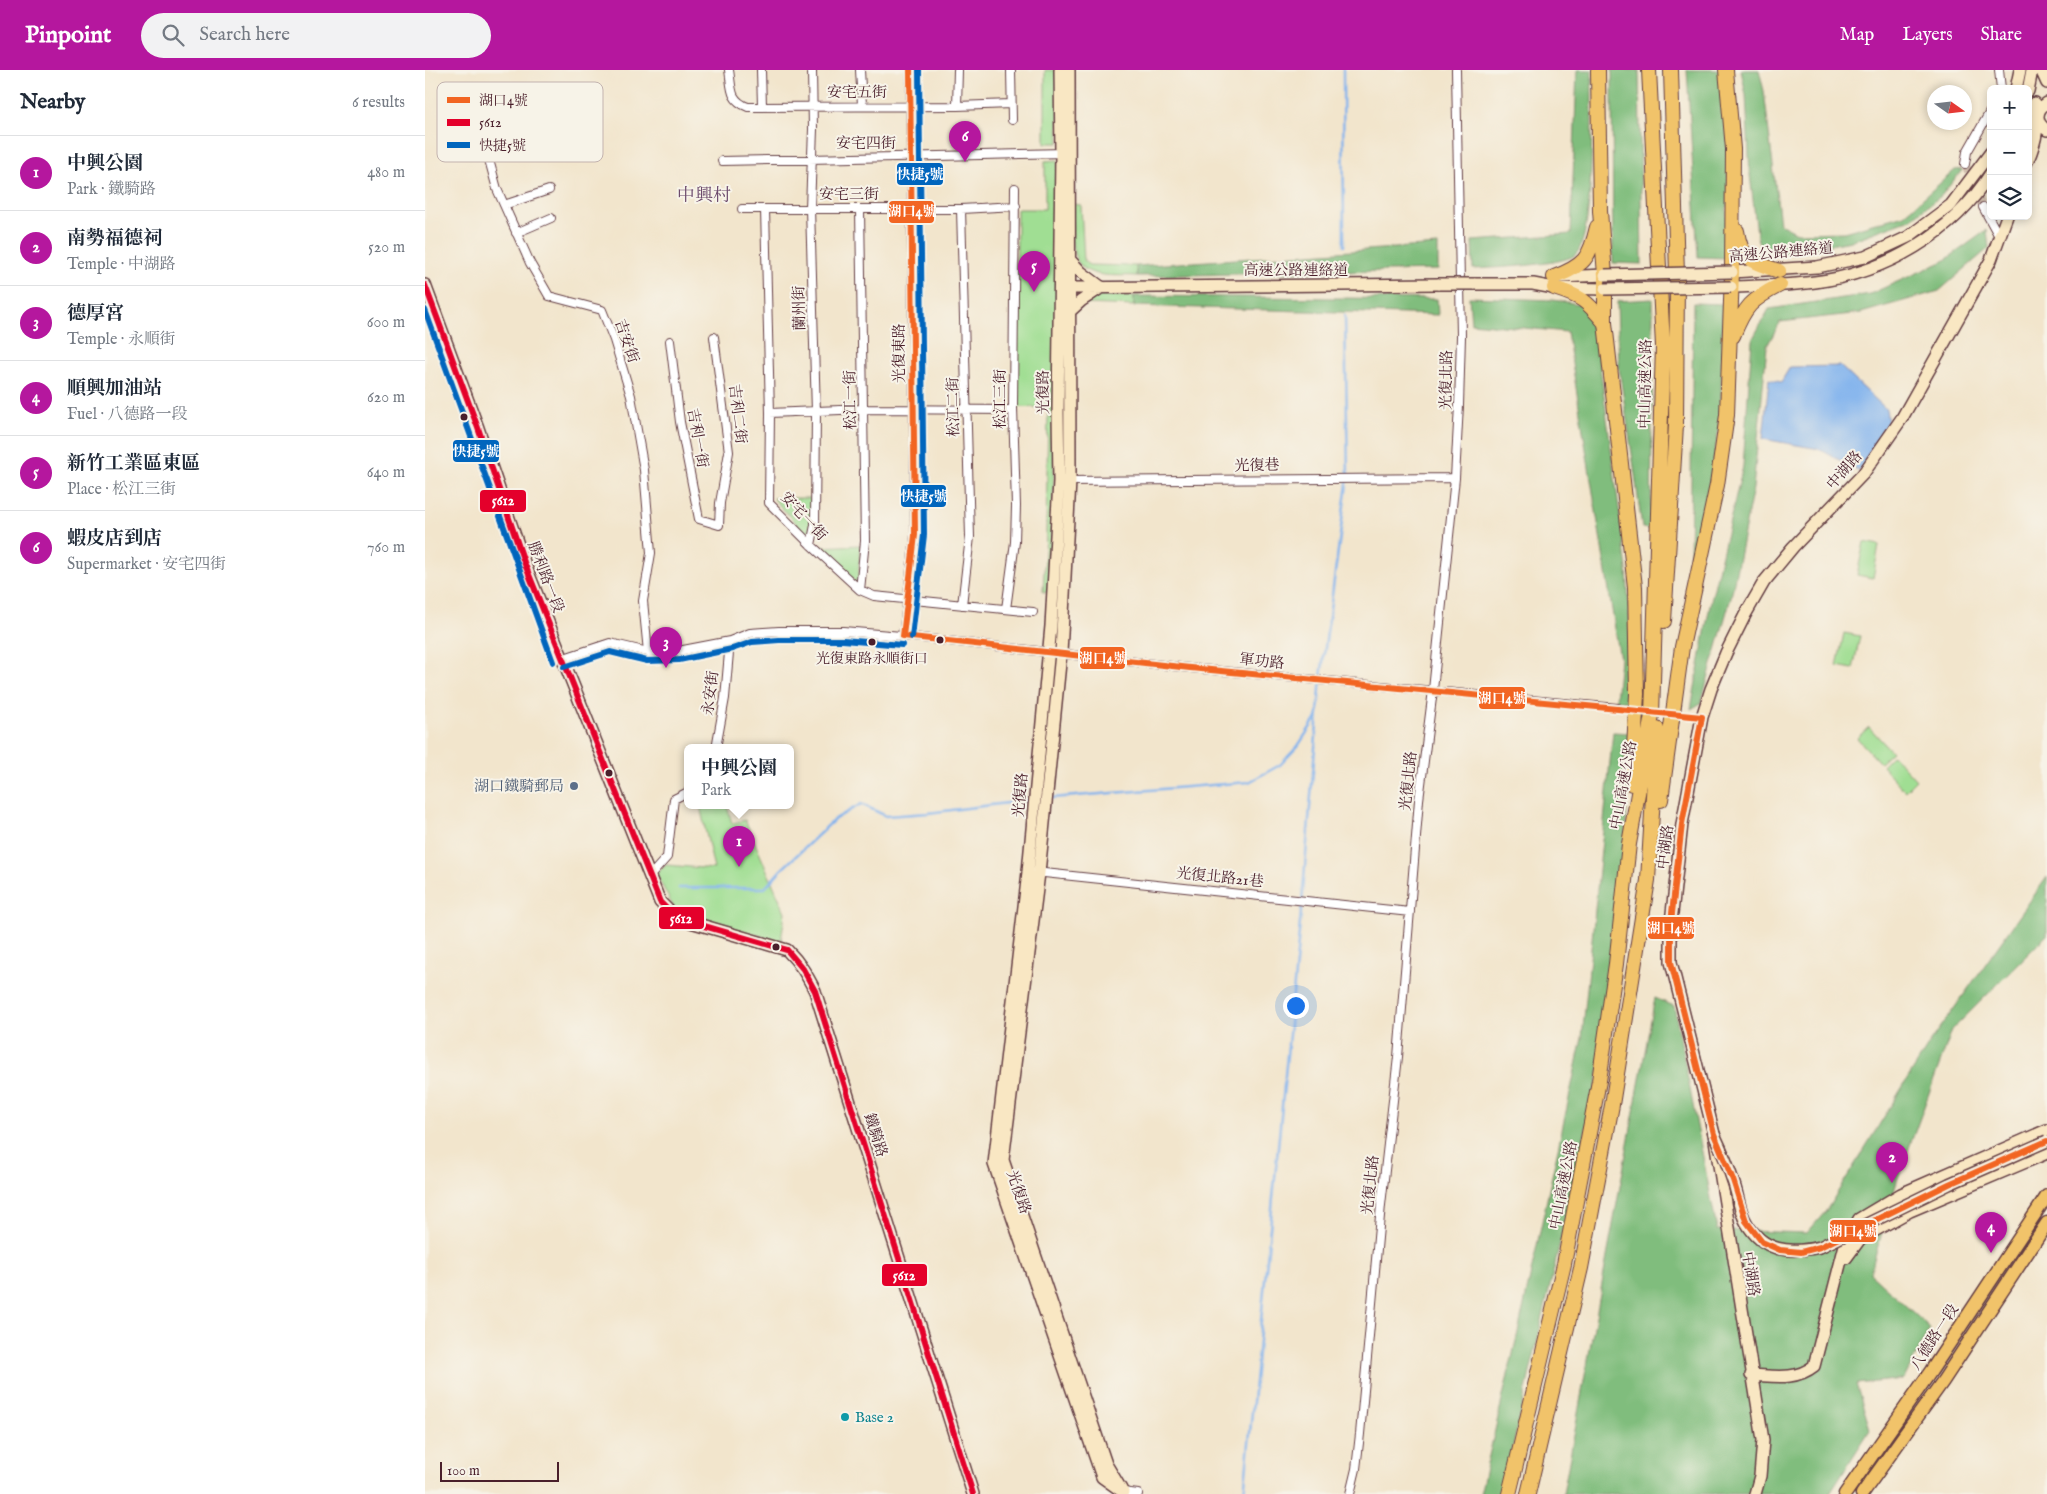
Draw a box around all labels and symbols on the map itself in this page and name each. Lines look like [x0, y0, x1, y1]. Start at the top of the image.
legend [437, 82, 603, 162]
street label: 安宅五街 [827, 83, 887, 102]
north arrow [1927, 85, 1972, 130]
text: 湖口4號 [479, 92, 528, 110]
text: 5612 [479, 114, 502, 132]
pin: 6 [949, 121, 981, 162]
street label: 安宅四街 [836, 134, 896, 153]
text: 快捷5號 [479, 137, 526, 155]
line badge: 快捷5號 [896, 162, 944, 186]
text: 快捷5號 [896, 166, 944, 184]
district label: 中興村 [677, 185, 731, 208]
street label: 安宅三街 [819, 185, 879, 204]
line badge: 湖口4號 [888, 200, 935, 224]
text: 湖口4號 [888, 203, 936, 221]
street label: 高速公路連絡道 [1728, 238, 1834, 267]
pin: 5 [1018, 251, 1050, 292]
street label: 高速公路連絡道 [1243, 261, 1349, 280]
street label: 蘭州街 [790, 285, 809, 331]
street label: 吉安街 [610, 317, 643, 366]
street label: 光復東路 [890, 323, 909, 383]
street label: 中山高速公路 [1635, 339, 1656, 429]
street label: 光復北路 [1436, 350, 1457, 410]
street label: 松江三街 [991, 369, 1010, 429]
street label: 光復路 [1034, 369, 1053, 415]
street label: 松江一街 [840, 370, 861, 430]
street label: 松江二街 [943, 377, 964, 437]
street label: 吉利二街 [724, 383, 751, 445]
street label: 吉利一街 [683, 407, 712, 469]
unlabelled marker [459, 412, 469, 422]
line badge: 快捷5號 [452, 439, 500, 463]
text: 快捷5號 [452, 443, 500, 461]
street label: 中湖路 [1822, 447, 1866, 494]
street label: 光復巷 [1234, 456, 1280, 475]
line badge: 快捷5號 [900, 484, 947, 508]
street label: 安宅一街 [776, 488, 831, 545]
text: 快捷5號 [900, 488, 948, 506]
line badge: 5612 [479, 489, 527, 513]
text: 5612 [492, 492, 515, 510]
street label: 勝利路一段 [523, 539, 568, 616]
pin: 3 [650, 627, 682, 668]
unlabelled marker [935, 635, 945, 645]
marker: 光復東路永順街口 [867, 637, 877, 647]
line badge: 湖口4號 [1079, 646, 1126, 670]
place label: 光復東路永順街口 [816, 650, 928, 668]
text: 湖口4號 [1079, 650, 1127, 668]
street label: 軍功路 [1239, 650, 1285, 673]
street label: 永安街 [698, 670, 723, 717]
line badge: 湖口4號 [1478, 686, 1526, 710]
text: 湖口4號 [1478, 690, 1526, 708]
street label: 中山高速公路 [1606, 739, 1641, 831]
street label: 光復北路 [1396, 750, 1421, 812]
unlabelled marker [604, 768, 614, 778]
street label: 光復路 [1009, 772, 1032, 818]
place label: 湖口鐵騎郵局 [474, 777, 564, 796]
marker: 湖口鐵騎郵局 [568, 780, 580, 792]
street label: 中湖路 [1653, 824, 1678, 871]
pin: 1 [723, 826, 755, 867]
street label: 光復北路21巷 [1175, 863, 1265, 892]
line badge: 5612 [658, 906, 705, 930]
text: 5612 [670, 910, 693, 928]
line badge: 湖口4號 [1647, 916, 1695, 940]
text: 湖口4號 [1647, 920, 1695, 938]
unlabelled marker [771, 942, 781, 952]
your location [1283, 993, 1309, 1019]
street label: 鐵騎路 [860, 1111, 892, 1159]
street label: 中山高速公路 [1546, 1139, 1581, 1231]
pin: 2 [1876, 1142, 1908, 1183]
street label: 光復北路 [1358, 1154, 1383, 1216]
street label: 光復路 [1002, 1168, 1035, 1217]
pin: 4 [1975, 1212, 2007, 1253]
line badge: 湖口4號 [1829, 1219, 1877, 1243]
text: 湖口4號 [1829, 1223, 1877, 1241]
street label: 中湖路 [1738, 1250, 1763, 1298]
line badge: 5612 [881, 1263, 928, 1287]
text: 5612 [893, 1267, 916, 1285]
street label: 八德路一段 [1906, 1301, 1963, 1374]
place label: Base 2 [855, 1408, 894, 1427]
marker: Base 2 [839, 1411, 851, 1423]
scale bar [440, 1459, 559, 1482]

